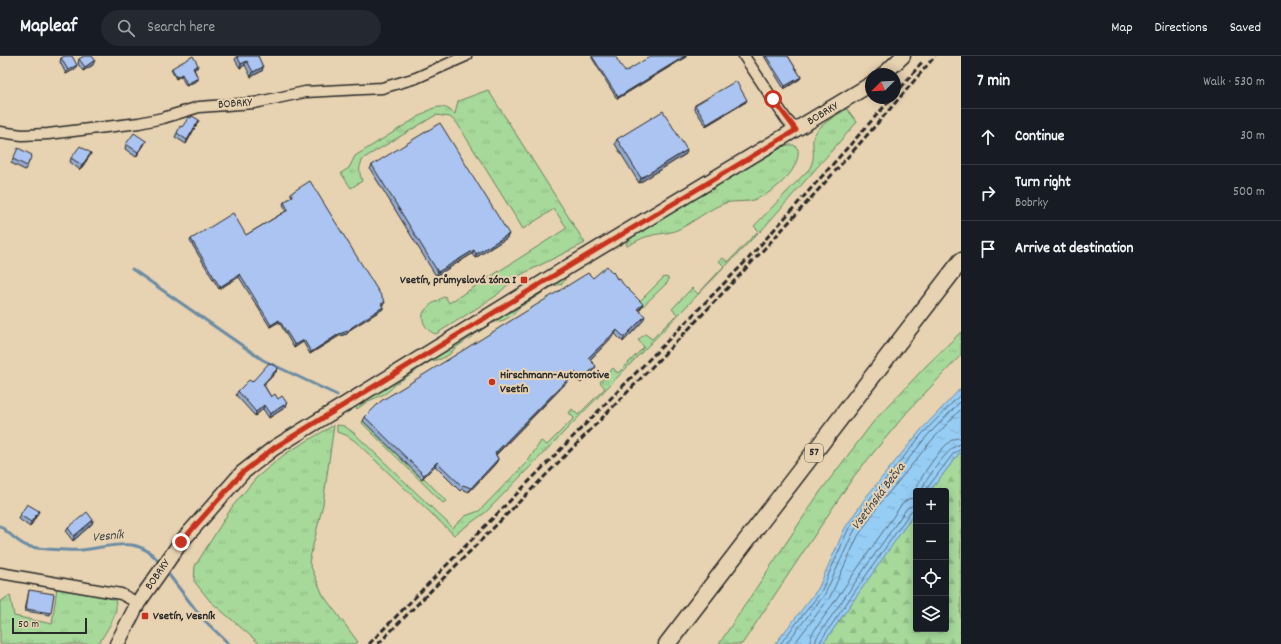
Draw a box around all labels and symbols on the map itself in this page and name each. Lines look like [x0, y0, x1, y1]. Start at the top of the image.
north arrow [865, 68, 901, 104]
route start [764, 90, 782, 108]
street label: BOBRKY [217, 94, 253, 114]
street label: BOBRKY [804, 98, 842, 130]
place label: Vsetín, průmyslová zóna I [400, 272, 516, 289]
marker: Vsetín, průmyslová zóna I [519, 275, 529, 285]
place label: Hirschmann-Automotive Vsetín [500, 367, 610, 398]
marker: Hirschmann-Automotive Vsetín [487, 377, 497, 387]
road number: 57 [805, 444, 823, 462]
water label: Vsetínská Bečva [847, 459, 911, 534]
water label: Vesník [91, 526, 126, 548]
route end [172, 533, 190, 551]
street label: BOBRKY [141, 556, 175, 594]
place label: Vsetín, Vesník [153, 608, 215, 625]
marker: Vsetín, Vesník [140, 611, 150, 621]
scale bar [12, 616, 87, 635]

